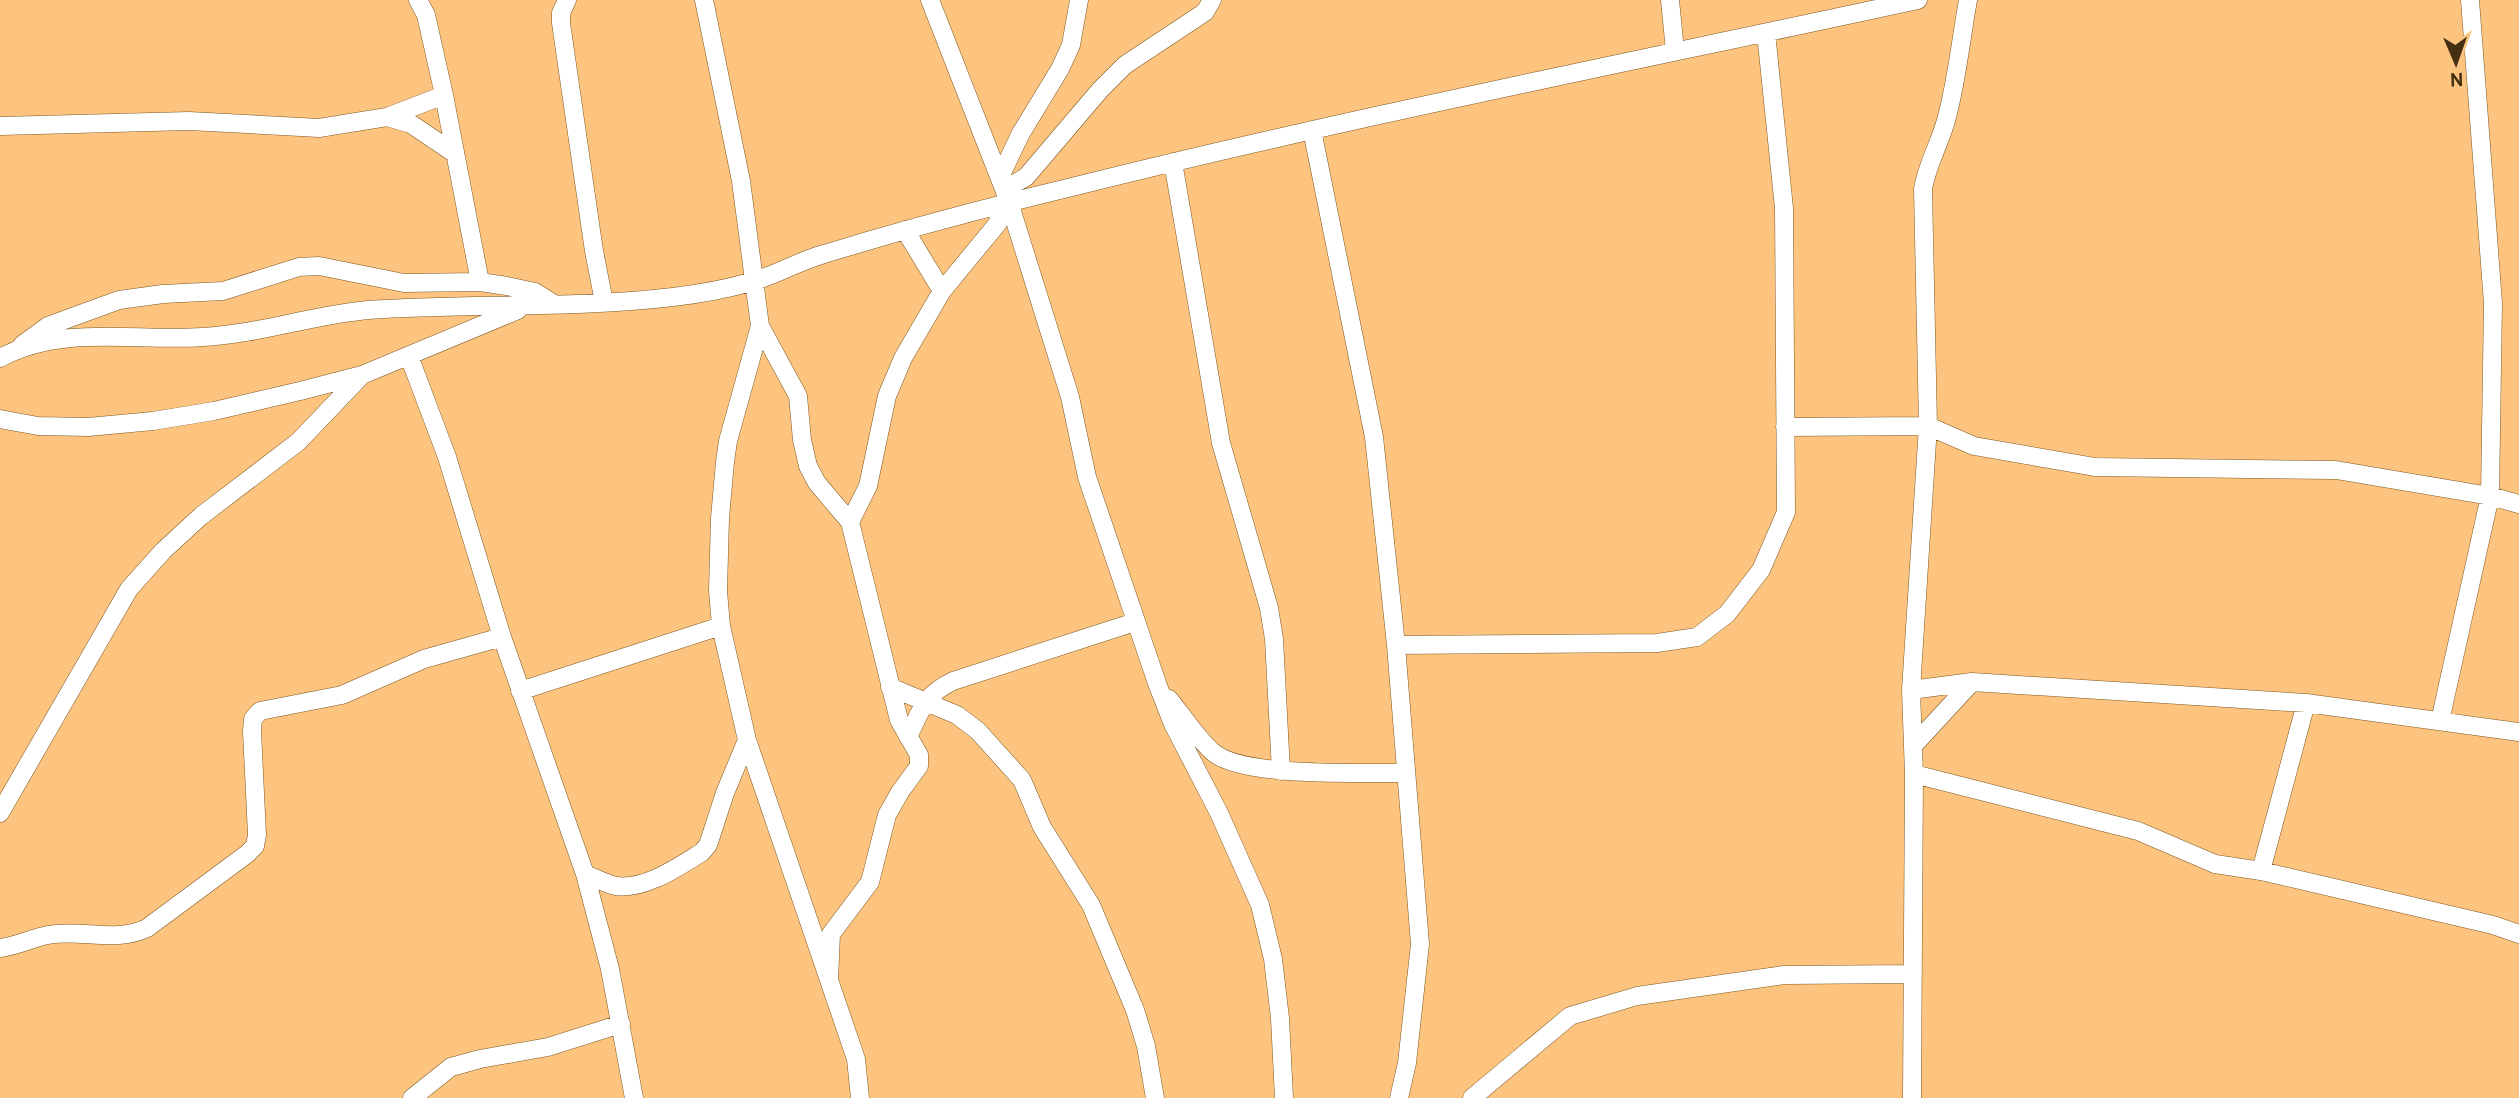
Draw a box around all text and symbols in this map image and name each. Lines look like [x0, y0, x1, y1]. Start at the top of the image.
north arrow [2421, 28, 2491, 98]
text: N [2449, 66, 2464, 90]

